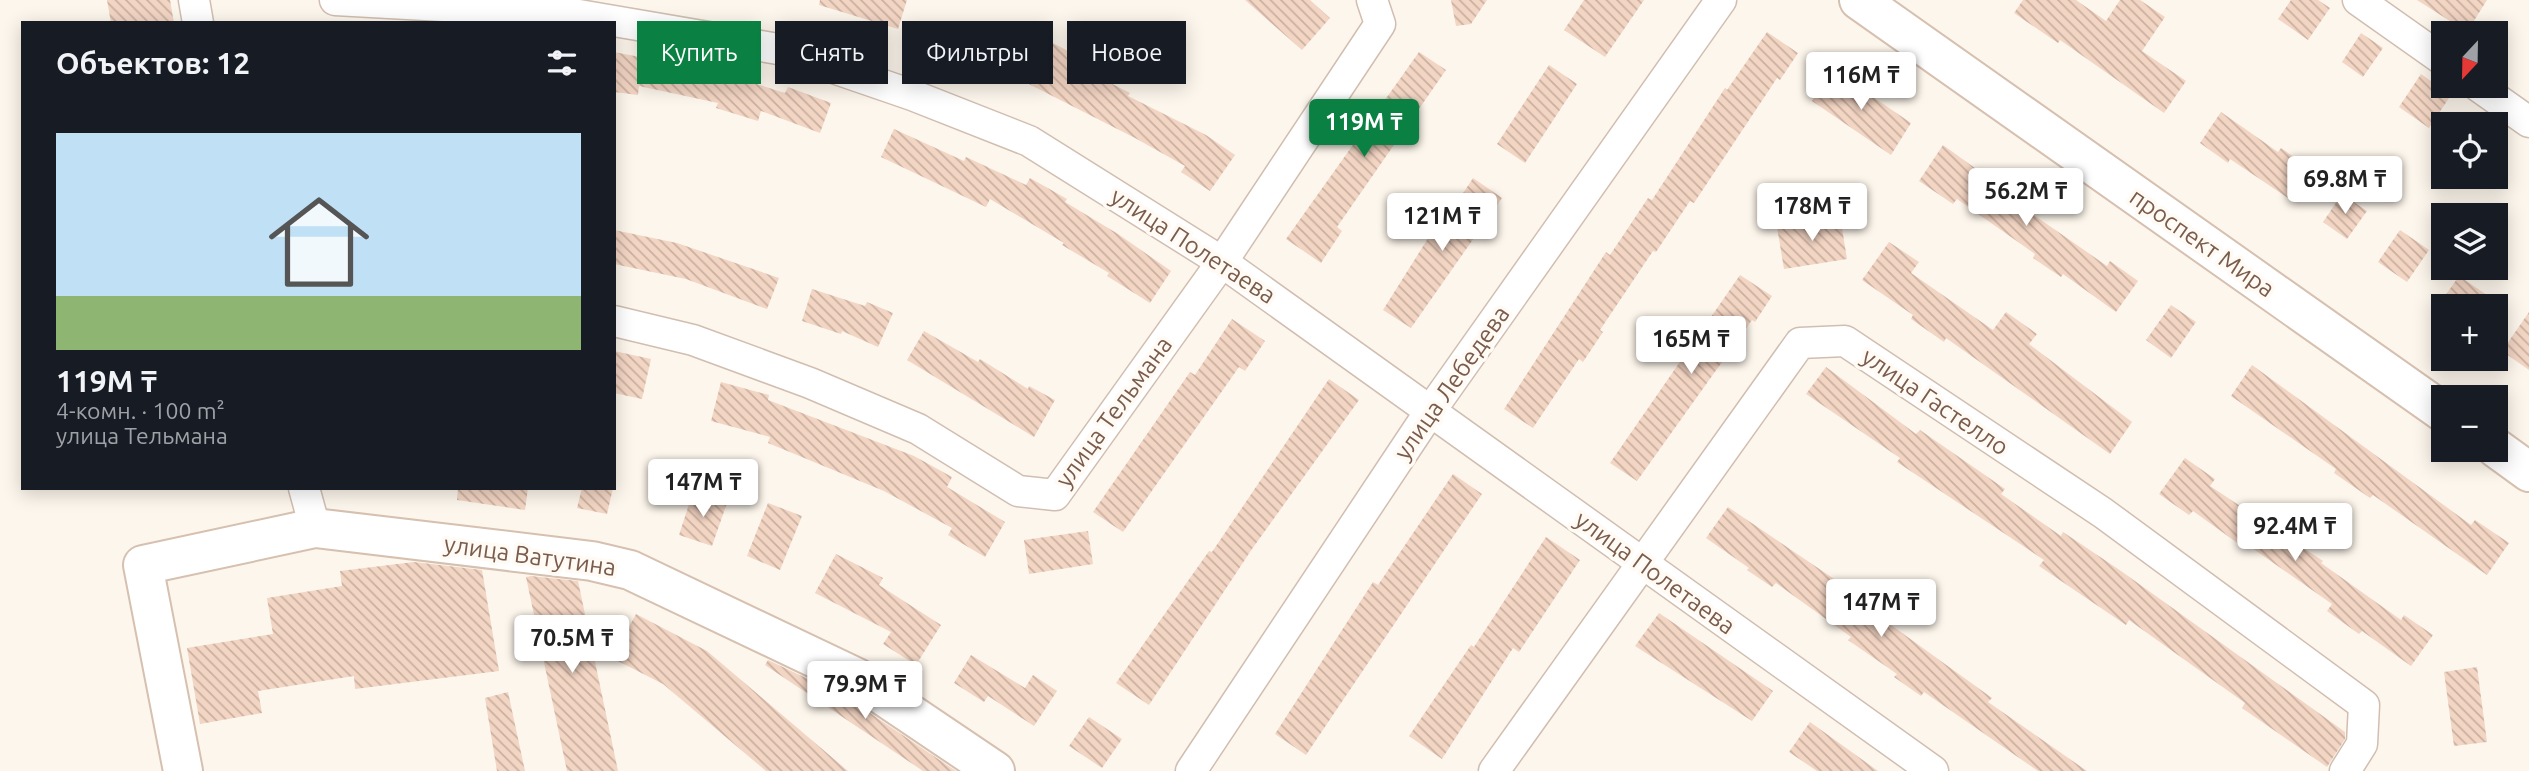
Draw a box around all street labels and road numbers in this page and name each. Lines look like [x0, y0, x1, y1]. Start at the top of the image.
street label: улица Полетаева [1106, 182, 1281, 309]
street label: проспект Мира [2125, 183, 2280, 302]
street label: улица Лебедева [1389, 301, 1515, 465]
street label: улица Тельмана [1050, 331, 1177, 492]
street label: улица Гастелло [1857, 343, 2014, 461]
street label: улица Полетаева [1570, 506, 1740, 640]
street label: улица Ватутина [442, 530, 618, 581]

